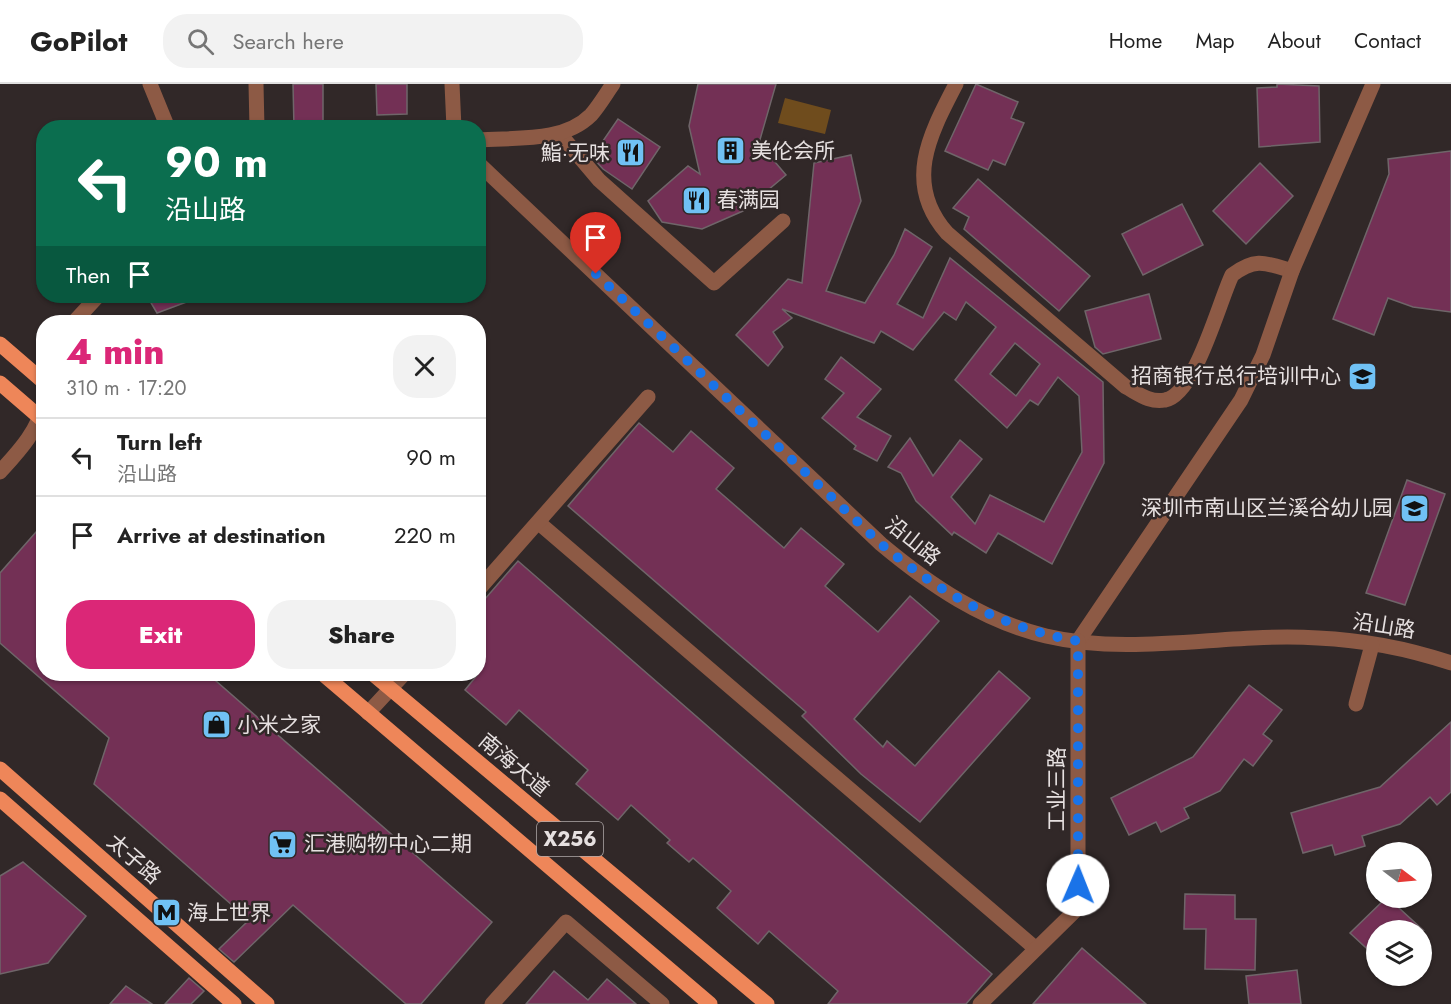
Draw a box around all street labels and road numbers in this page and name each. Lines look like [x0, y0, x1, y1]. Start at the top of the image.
street label: 沿山路 [879, 510, 947, 572]
street label: 沿山路 [1351, 606, 1417, 646]
street label: 南海大道 [472, 727, 556, 803]
street label: 工业三路 [1042, 747, 1072, 831]
road number: X256 [537, 822, 603, 856]
street label: 太子路 [100, 827, 168, 891]

